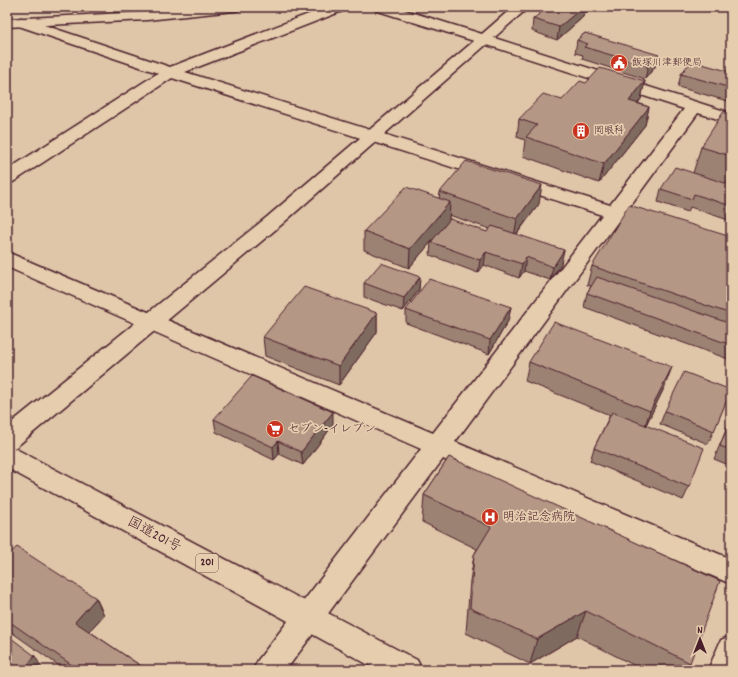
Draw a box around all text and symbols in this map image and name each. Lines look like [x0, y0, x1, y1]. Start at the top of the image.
public building icon: 飯塚川津郵便局 [609, 53, 629, 73]
place label: 飯塚川津郵便局 [632, 56, 702, 70]
building icon: 岡眼科 [571, 121, 591, 141]
place label: 岡眼科 [594, 124, 624, 138]
supermarket icon: セブン-イレブン [265, 419, 285, 439]
place label: セブン-イレブン [288, 421, 376, 438]
hospital icon: 明治記念病院 [480, 507, 500, 527]
place label: 明治記念病院 [503, 509, 575, 526]
street label: 国道201号 [123, 512, 185, 558]
road number: 201 [196, 554, 218, 572]
north arrow [680, 619, 720, 659]
text: N [697, 623, 703, 639]

